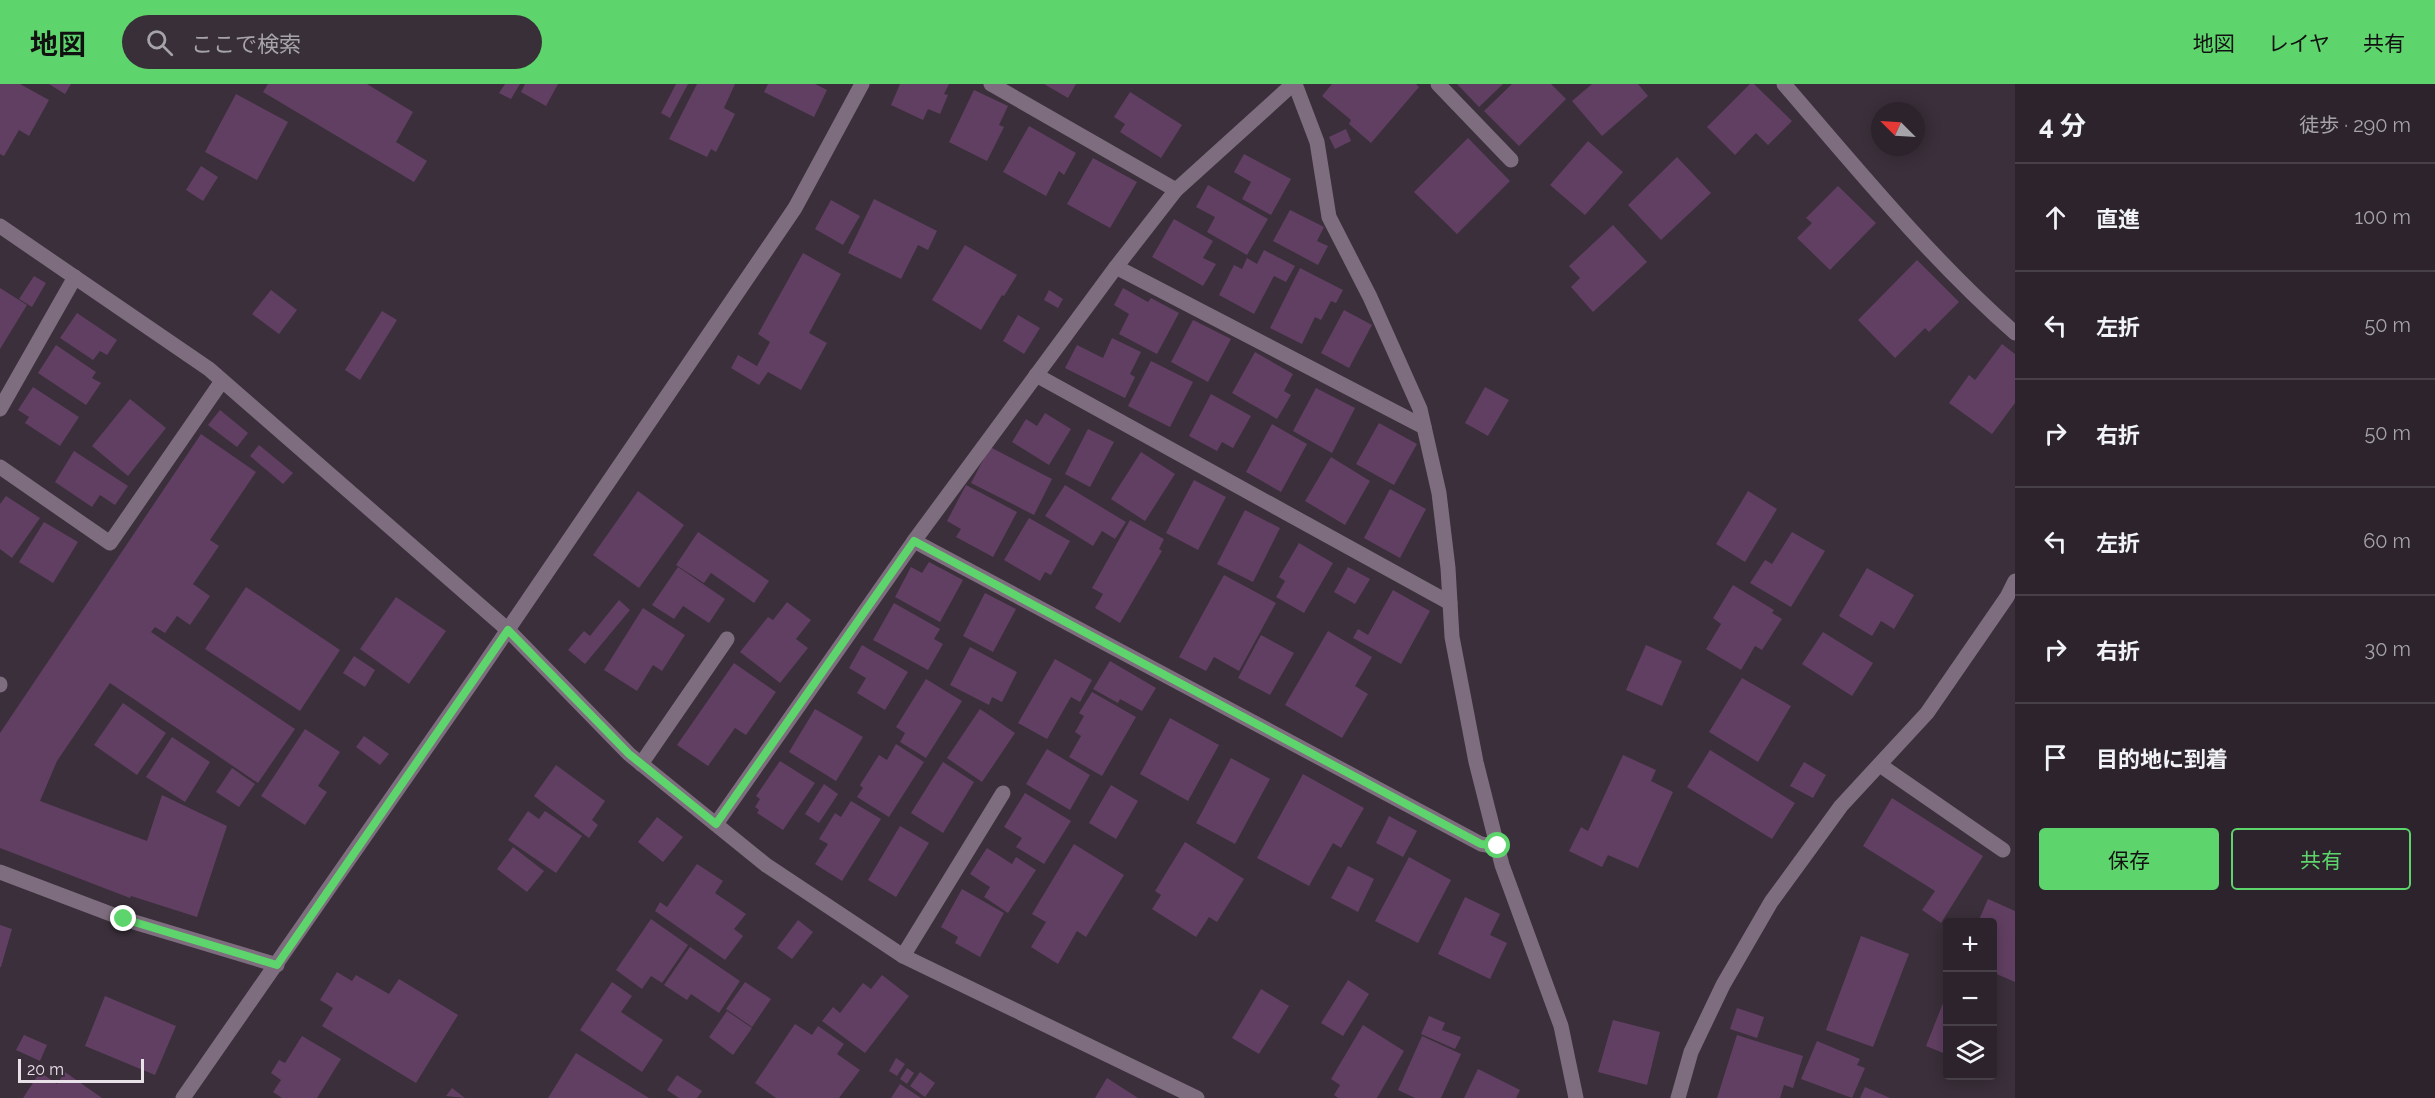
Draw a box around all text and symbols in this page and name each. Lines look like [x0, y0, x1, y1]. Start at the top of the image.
search box [122, 15, 542, 69]
icon: search [143, 26, 176, 59]
text: 地図 [30, 28, 86, 61]
text: ここで検索 [191, 31, 301, 57]
text: 地図 [2193, 31, 2235, 56]
text: レイヤ [2268, 31, 2330, 56]
text: 共有 [2363, 31, 2405, 56]
north arrow [1871, 102, 1925, 156]
text: 4 分 [2039, 111, 2086, 141]
text: 徒歩 · 290 m [2299, 113, 2411, 137]
icon: ahead [2039, 201, 2072, 234]
text: 100 m [2354, 205, 2411, 229]
text: 直進 [2096, 206, 2140, 232]
icon: left [2039, 309, 2072, 342]
text: 50 m [2364, 313, 2411, 337]
text: 左折 [2096, 314, 2140, 340]
icon: right [2039, 417, 2072, 450]
text: 50 m [2364, 421, 2411, 445]
text: 右折 [2096, 422, 2140, 448]
icon: left [2039, 525, 2072, 558]
text: 60 m [2363, 529, 2411, 553]
text: 左折 [2096, 530, 2140, 556]
icon: right [2039, 633, 2072, 666]
text: 30 m [2365, 637, 2411, 661]
text: 右折 [2096, 638, 2140, 664]
icon: arrive [2039, 741, 2072, 774]
text: 目的地に到着 [2096, 746, 2228, 772]
button: 保存 [2039, 828, 2219, 890]
button: 共有 [2231, 828, 2411, 890]
route start [1484, 832, 1510, 858]
route end [110, 905, 136, 931]
map controls [1943, 918, 1997, 1080]
button: + [1943, 918, 1997, 972]
button: − [1943, 972, 1997, 1026]
button: layers [1943, 1026, 1997, 1080]
scale bar [18, 1056, 144, 1084]
text: 20 m [27, 1060, 64, 1079]

